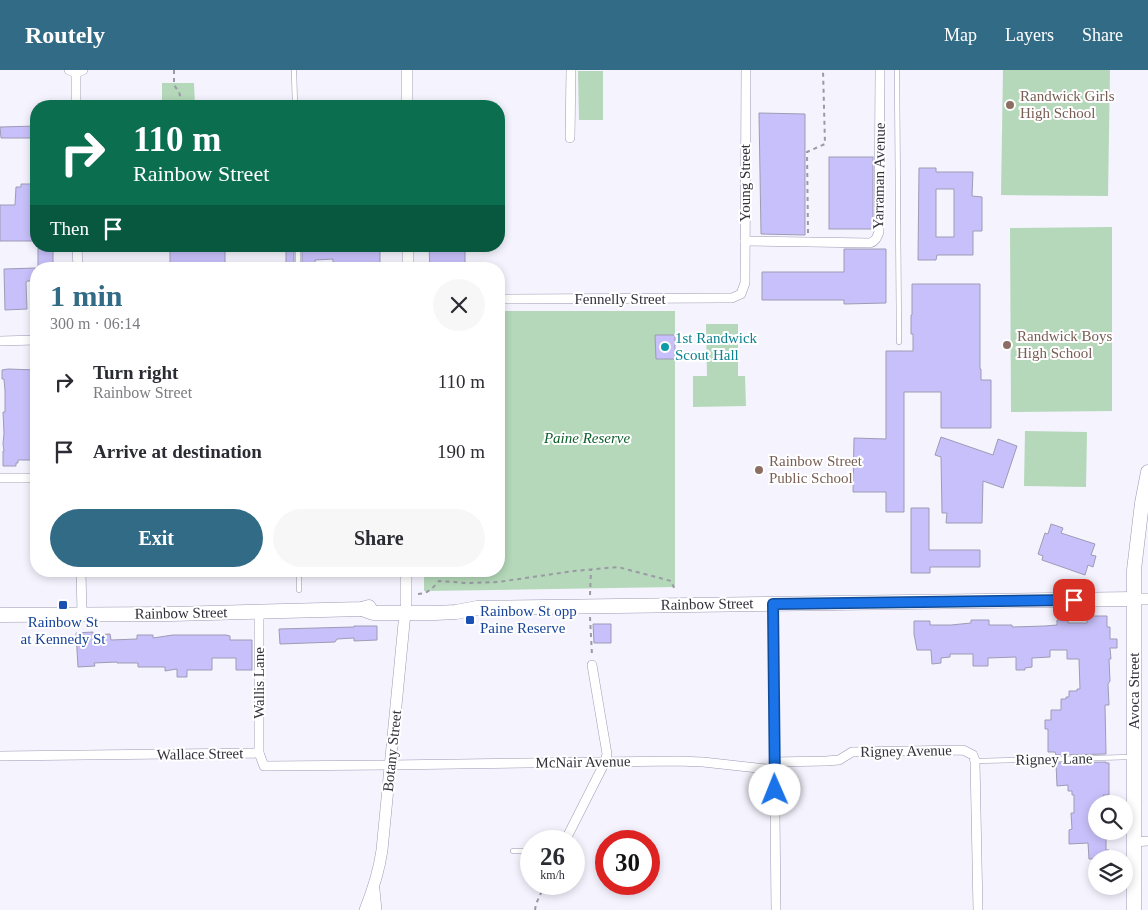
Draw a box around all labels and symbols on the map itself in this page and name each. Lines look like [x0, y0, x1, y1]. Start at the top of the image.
place label: Randwick Girls High School [1020, 88, 1115, 121]
marker: Randwick Girls High School [1004, 99, 1016, 111]
street label: Yarraman Avenue [870, 122, 888, 230]
street label: Young Street [737, 143, 753, 222]
street label: Fennelly Street [574, 291, 666, 307]
place label: Randwick Boys High School [1017, 328, 1113, 361]
place label: 1st Randwick Scout Hall [675, 330, 758, 363]
marker: Randwick Boys High School [1001, 339, 1013, 351]
marker: 1st Randwick Scout Hall [659, 341, 671, 353]
park label: Paine Reserve [543, 430, 630, 446]
place label: Rainbow Street Public School [769, 453, 863, 486]
marker: Rainbow Street Public School [753, 464, 765, 476]
pin [1053, 579, 1095, 621]
street label: Rainbow Street [660, 595, 754, 613]
marker: Rainbow St at Kennedy St [57, 599, 69, 611]
place label: Rainbow St opp Paine Reserve [480, 603, 577, 636]
street label: Rainbow Street [134, 604, 228, 622]
place label: Rainbow St at Kennedy St [21, 614, 106, 647]
marker: Rainbow St opp Paine Reserve [464, 614, 476, 626]
street label: Wallis Lane [251, 647, 267, 719]
street label: Avoca Street [1126, 652, 1142, 729]
street label: Botany Street [380, 709, 404, 793]
street label: Rigney Avenue [860, 742, 952, 760]
street label: Wallace Street [157, 745, 244, 763]
street label: Rigney Lane [1015, 750, 1093, 768]
street label: McNair Avenue [535, 753, 631, 771]
position arrow [748, 763, 800, 815]
speed limit sign: 30 [595, 830, 660, 895]

